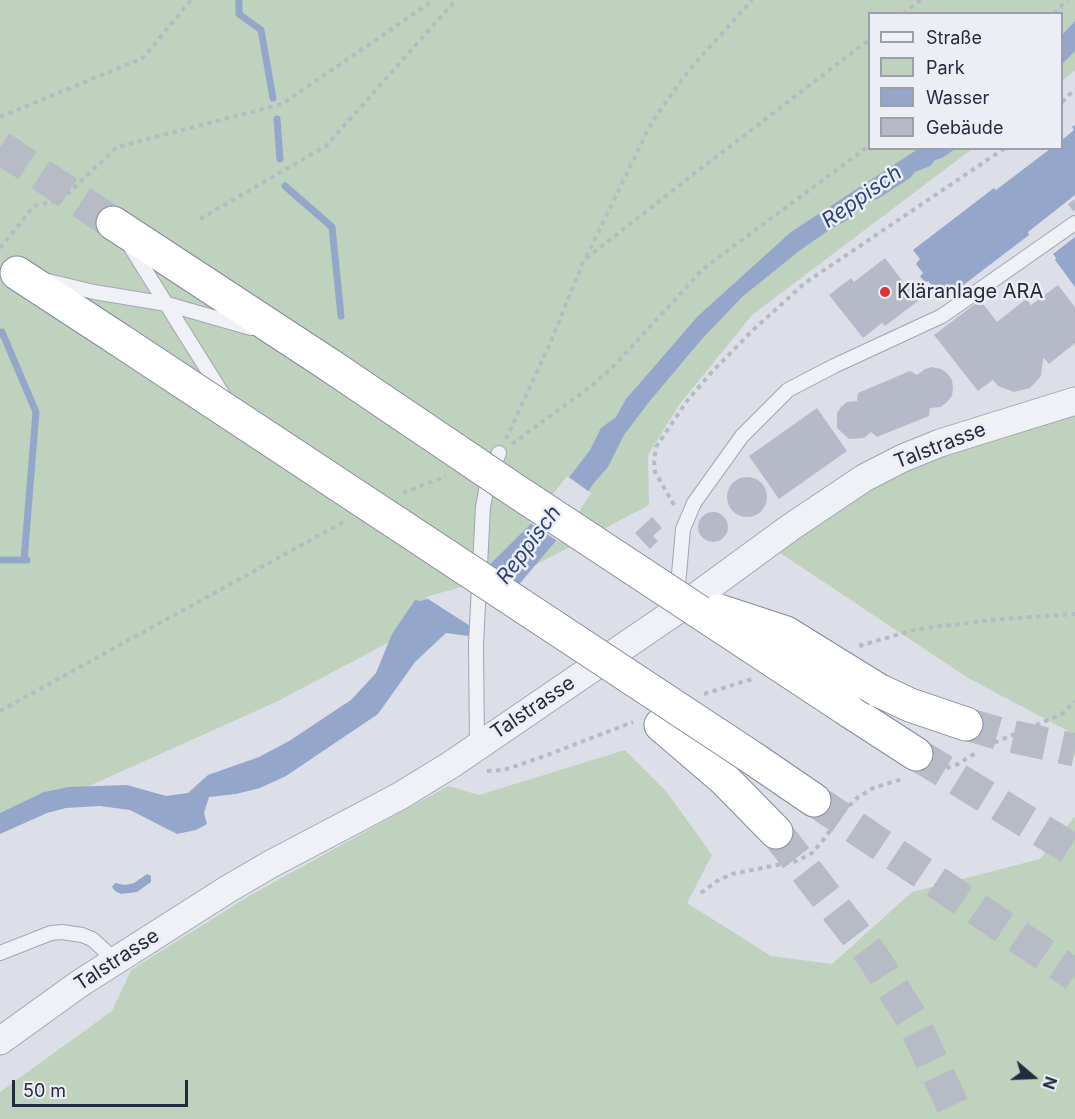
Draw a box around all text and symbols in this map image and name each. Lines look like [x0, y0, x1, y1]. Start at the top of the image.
legend [868, 12, 1063, 150]
text: Straße [926, 27, 982, 48]
text: Park [926, 57, 965, 78]
text: Wasser [926, 87, 989, 108]
text: Gebäude [926, 117, 1003, 138]
water label: Reppisch [817, 160, 907, 234]
place label: Kläranlage ARA [897, 280, 1043, 304]
marker: Kläranlage ARA [878, 285, 892, 299]
street label: Talstrasse [891, 418, 989, 474]
water label: Reppisch [491, 501, 567, 589]
street label: Talstrasse [486, 671, 580, 745]
street label: Talstrasse [70, 924, 164, 996]
north arrow [1003, 1047, 1063, 1107]
scale bar [15, 1068, 190, 1106]
text: N [1039, 1074, 1061, 1092]
text: 50 m [23, 1080, 66, 1101]

